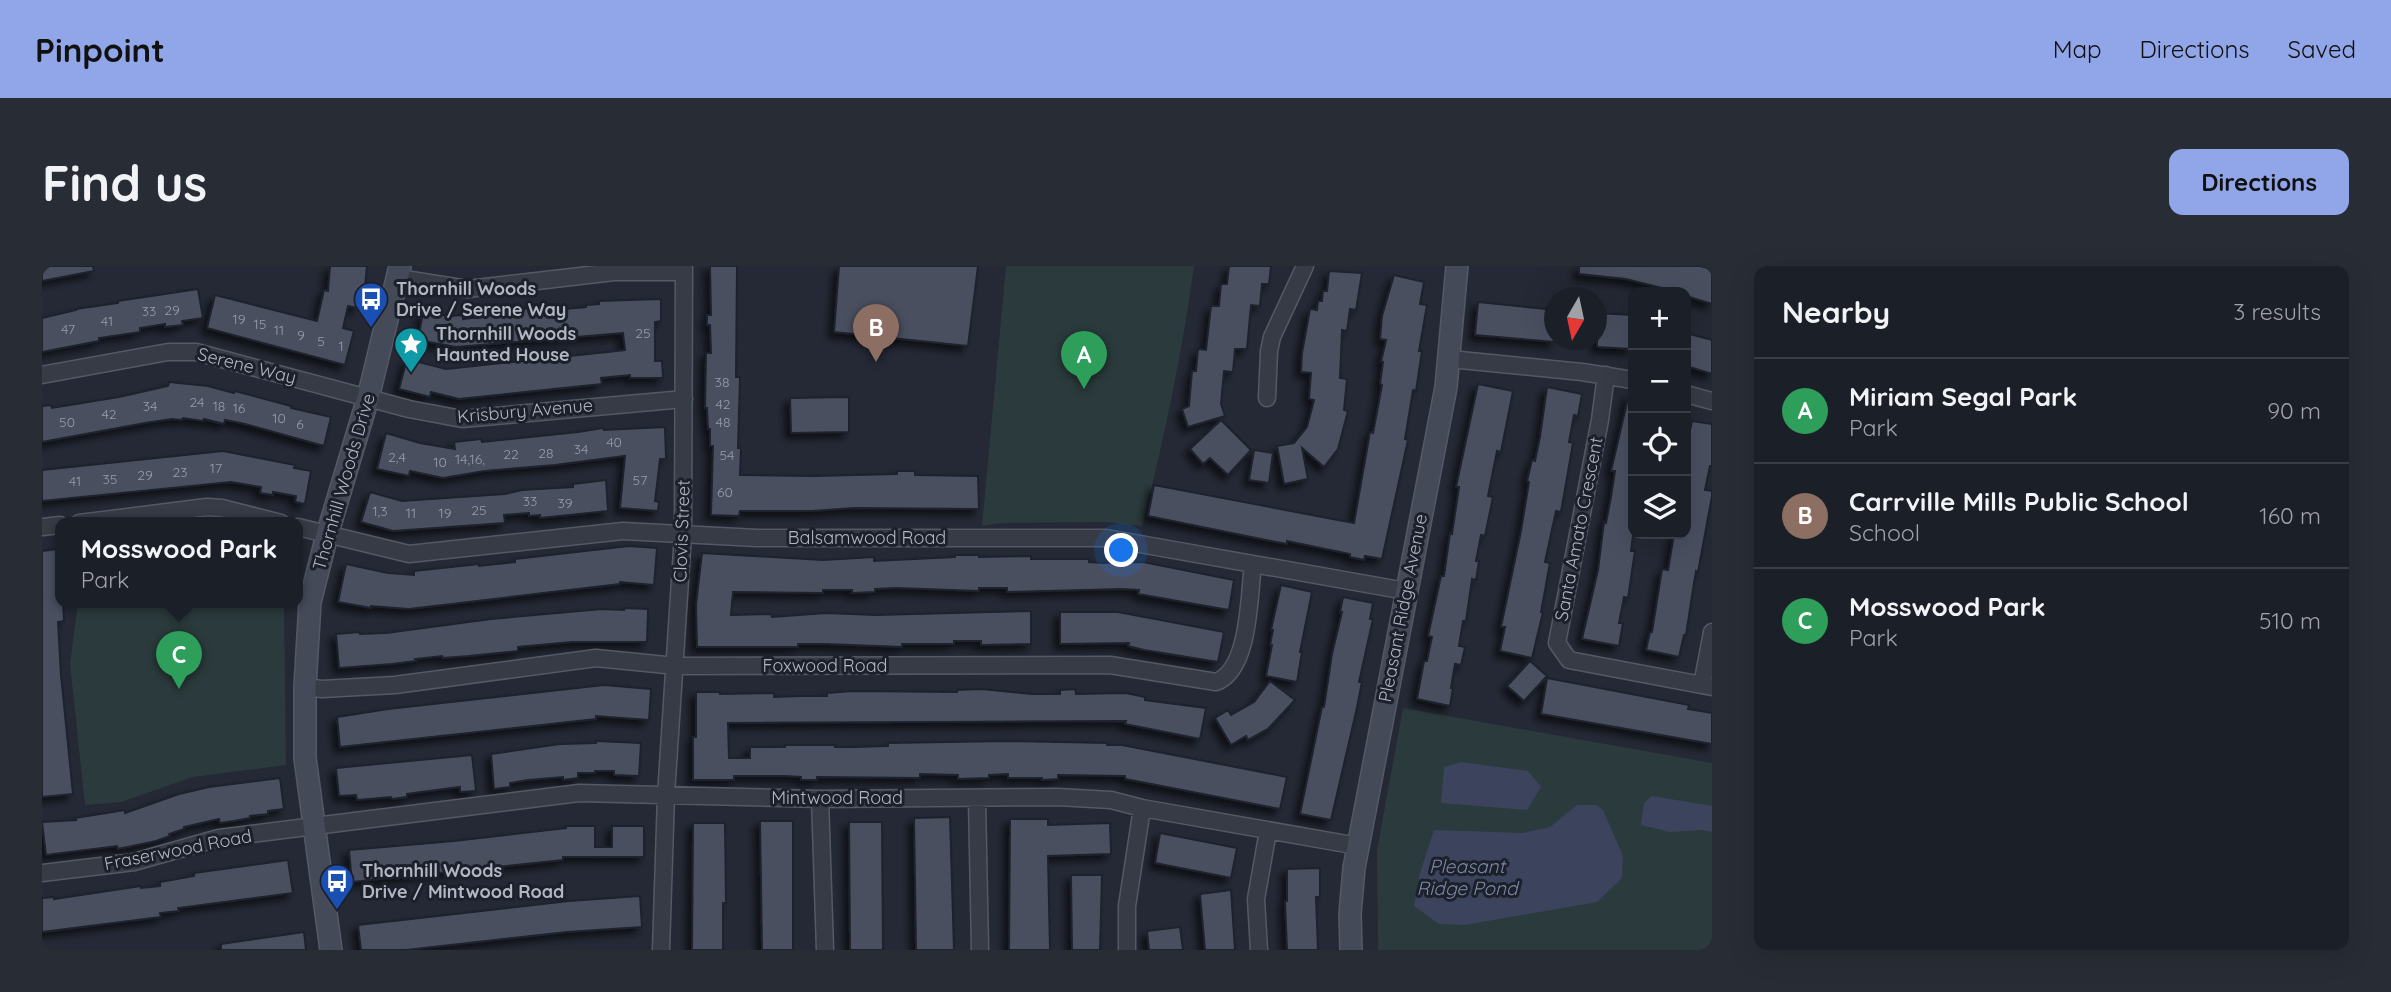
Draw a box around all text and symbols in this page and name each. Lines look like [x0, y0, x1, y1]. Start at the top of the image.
text: Pinpoint [35, 29, 165, 70]
text: Map [2053, 34, 2102, 64]
text: Directions [2140, 34, 2250, 64]
text: Saved [2288, 34, 2356, 64]
button: Directions [2169, 149, 2349, 215]
text: Find us [42, 152, 207, 213]
place label: Thornhill Woods Drive / Serene Way [396, 277, 566, 321]
bus stop icon: Thornhill Woods Drive / Serene Way [352, 280, 390, 329]
north arrow [1544, 287, 1607, 350]
map controls [1628, 287, 1691, 539]
button: + [1628, 287, 1691, 350]
text: Nearby [1782, 293, 1890, 331]
text: 3 results [2233, 297, 2321, 326]
house number: 29 [164, 301, 180, 319]
house number: 33 [142, 302, 156, 320]
pin: B [853, 304, 899, 362]
house number: 19 [233, 310, 246, 328]
house number: 41 [101, 312, 113, 330]
house number: 15 [254, 315, 266, 333]
house number: 47 [61, 320, 75, 338]
house number: 11 [274, 321, 284, 339]
place label: Thornhill Woods Haunted House [436, 322, 577, 366]
house number: 25 [635, 324, 651, 342]
place icon: Thornhill Woods Haunted House [392, 325, 430, 374]
house number: 9 [297, 326, 305, 344]
pin: A [1061, 331, 1107, 389]
house number: 5 [317, 332, 325, 350]
house number: 1 [338, 337, 344, 355]
street label: Serene Way [195, 342, 299, 389]
button: − [1628, 350, 1691, 413]
house number: 38 [715, 373, 729, 391]
text: Miriam Segal Park [1849, 380, 2077, 413]
street label: Thornhill Woods Drive [307, 391, 380, 573]
house number: 24 [190, 393, 204, 411]
street label: Krisbury Avenue [456, 393, 594, 428]
house number: 42 [715, 395, 731, 413]
text: A [1798, 396, 1812, 425]
text: 90 m [2267, 396, 2321, 425]
house number: 34 [143, 397, 157, 415]
house number: 18 [213, 397, 225, 415]
house number: 16 [233, 399, 246, 417]
house number: 42 [101, 405, 117, 423]
house number: 10 [272, 409, 286, 427]
house number: 50 [59, 413, 75, 431]
house number: 48 [716, 413, 730, 431]
button: locate [1628, 413, 1691, 476]
text: Park [1849, 413, 1898, 442]
house number: 6 [296, 415, 304, 433]
house number: 40 [606, 433, 622, 451]
street label: Santa Amato Crescent [1549, 435, 1608, 623]
house number: 34 [574, 440, 588, 458]
house number: 28 [538, 444, 554, 462]
house number: 22 [503, 445, 519, 463]
house number: 54 [719, 446, 735, 464]
house number: 2,4 [388, 448, 406, 466]
house number: 14,16, [455, 450, 485, 468]
house number: 10 [433, 453, 447, 471]
house number: 17 [210, 459, 222, 477]
house number: 23 [172, 463, 188, 481]
house number: 29 [137, 466, 153, 484]
house number: 35 [103, 470, 117, 488]
house number: 57 [633, 471, 647, 489]
house number: 41 [69, 472, 81, 490]
button: layers [1628, 476, 1691, 539]
street label: Clovis Street [668, 479, 695, 583]
house number: 60 [717, 483, 733, 501]
text: Carrville Mills Public School [1849, 485, 2189, 518]
house number: 33 [523, 492, 537, 510]
house number: 39 [557, 494, 573, 512]
house number: 25 [471, 501, 487, 519]
text: B [1797, 501, 1813, 530]
text: 160 m [2259, 501, 2321, 530]
house number: 1,3 [372, 502, 388, 520]
house number: 11 [406, 504, 416, 522]
house number: 19 [439, 504, 452, 522]
street label: Pleasant Ridge Avenue [1373, 512, 1432, 704]
popup [55, 517, 303, 608]
text: School [1849, 518, 1920, 547]
street label: Balsamwood Road [788, 526, 946, 549]
text: Mosswood Park [81, 532, 277, 565]
your location [1104, 533, 1138, 567]
text: Park [81, 565, 129, 594]
text: Mosswood Park [1849, 590, 2046, 623]
text: C [1798, 606, 1812, 635]
text: 510 m [2259, 606, 2321, 635]
text: Park [1849, 623, 1898, 652]
pin: C [156, 631, 202, 689]
street label: Foxwood Road [762, 654, 888, 677]
street label: Mintwood Road [771, 786, 903, 809]
street label: Fraserwood Road [102, 824, 254, 875]
water label: Pleasant Ridge Pond [1417, 854, 1520, 900]
place label: Thornhill Woods Drive / Mintwood Road [362, 859, 564, 903]
bus stop icon: Thornhill Woods Drive / Mintwood Road [318, 862, 356, 911]

